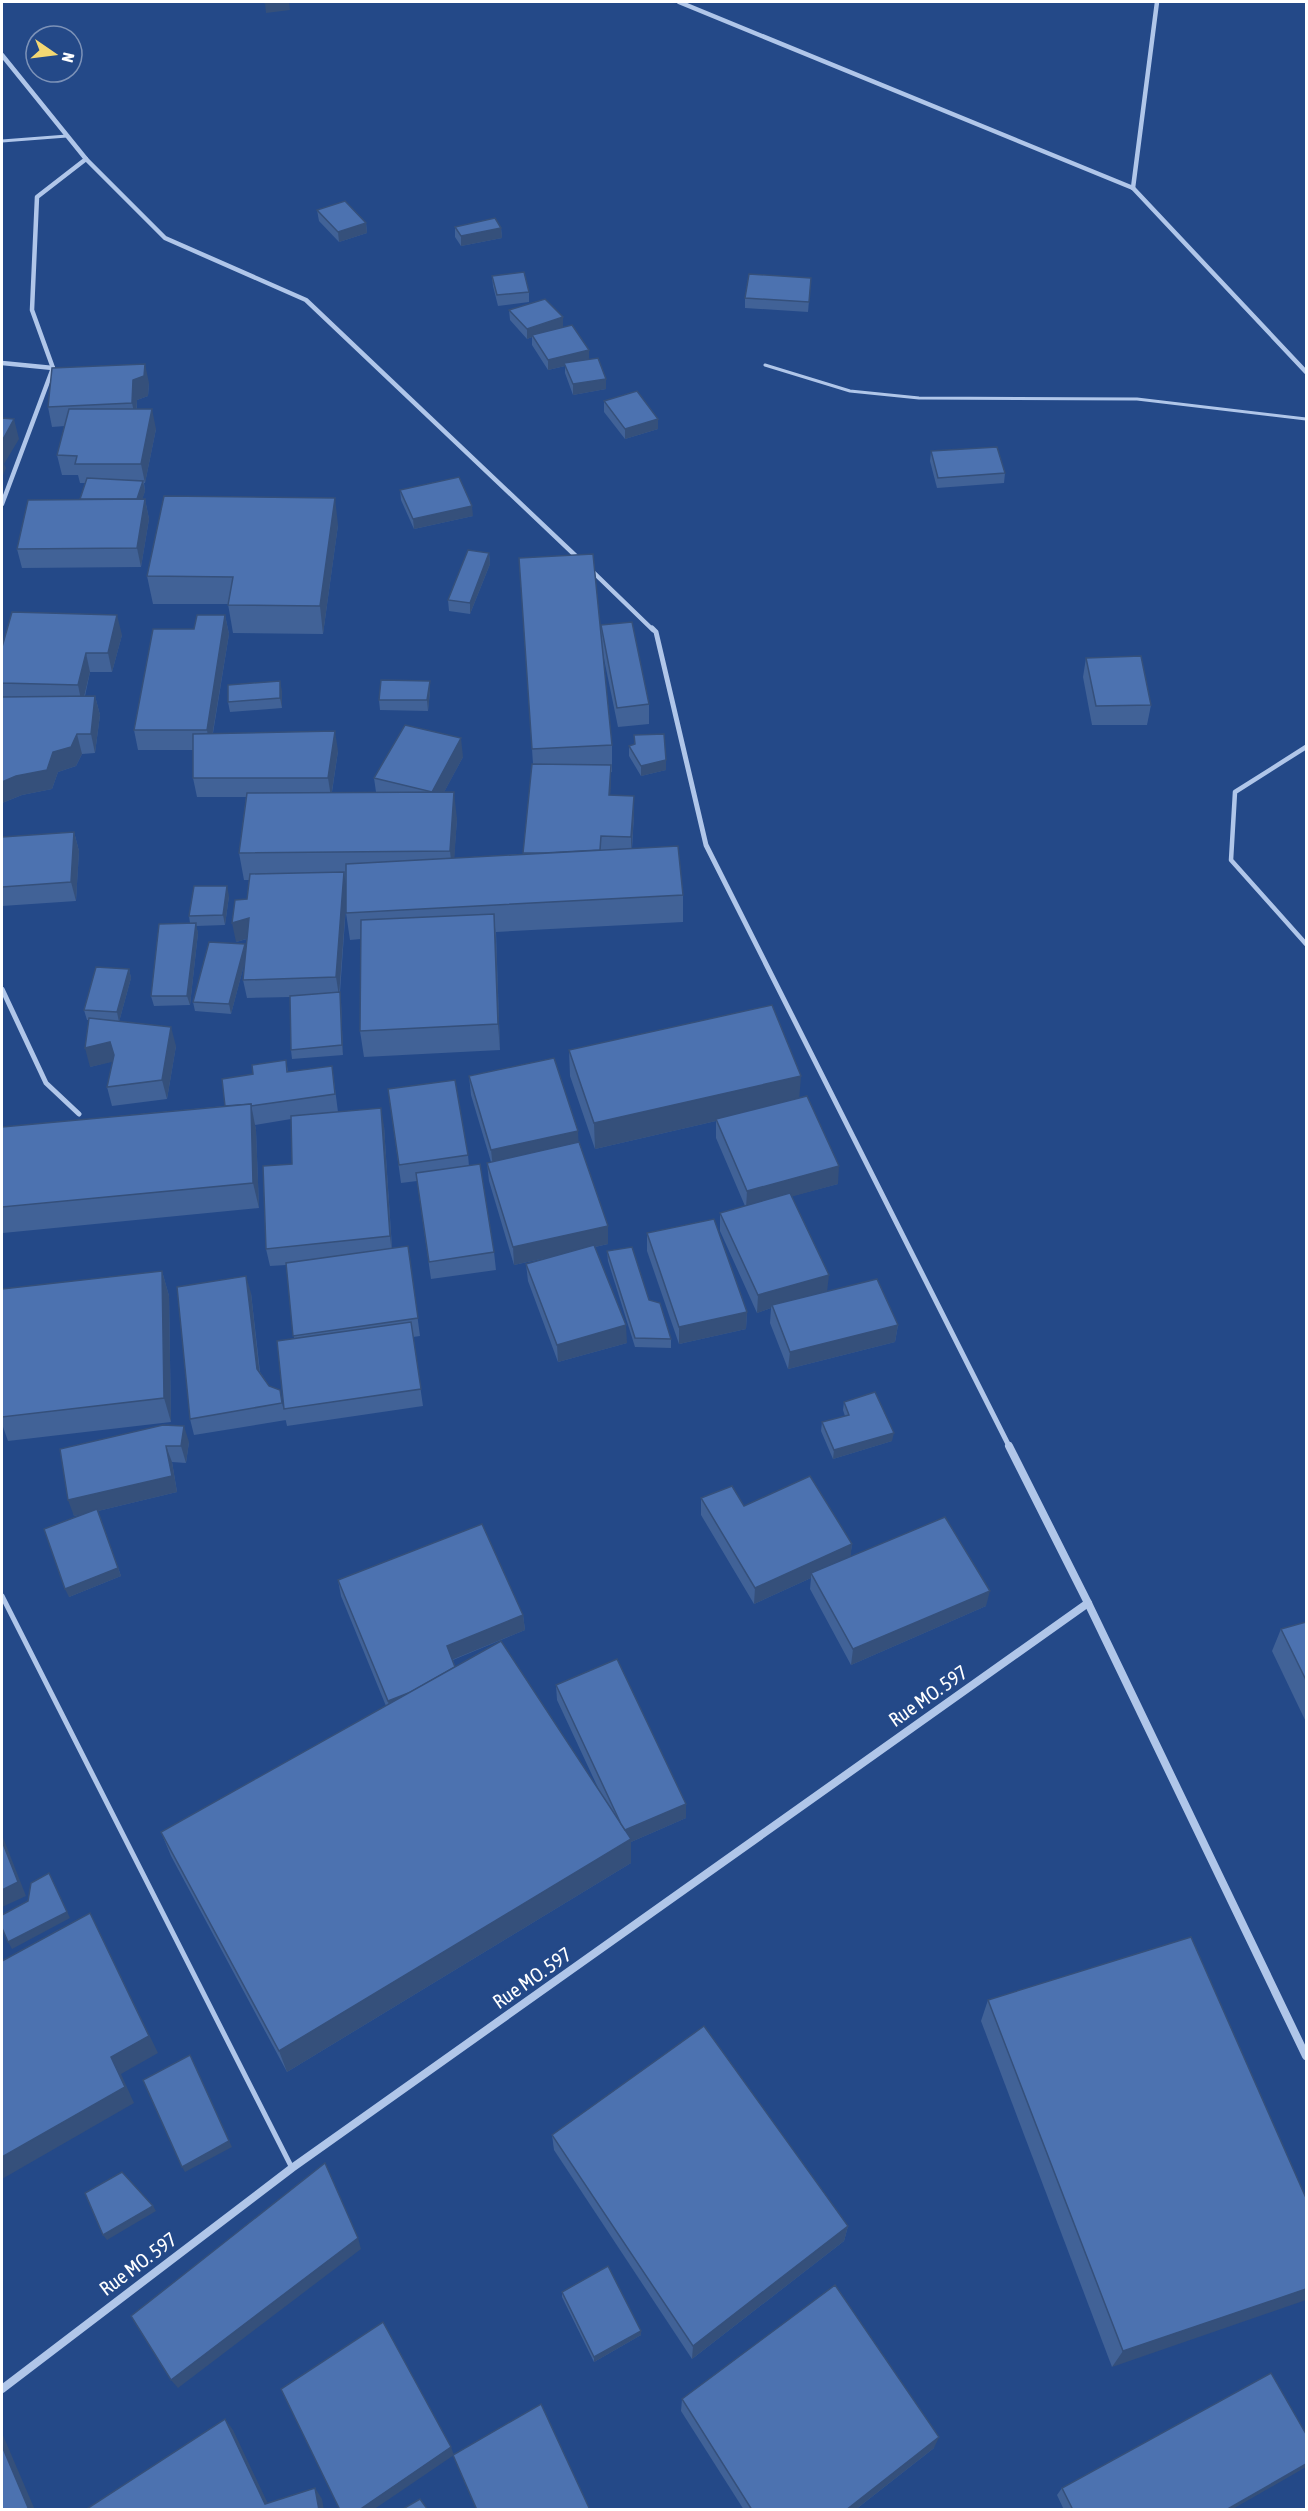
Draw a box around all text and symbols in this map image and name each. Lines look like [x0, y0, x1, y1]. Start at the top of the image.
north arrow [24, 24, 84, 84]
text: N [59, 51, 78, 64]
street label: Rue MO. 597 [884, 1660, 971, 1731]
street label: Rue MO. 597 [488, 1942, 575, 2013]
street label: Rue MO. 597 [95, 2227, 181, 2300]

